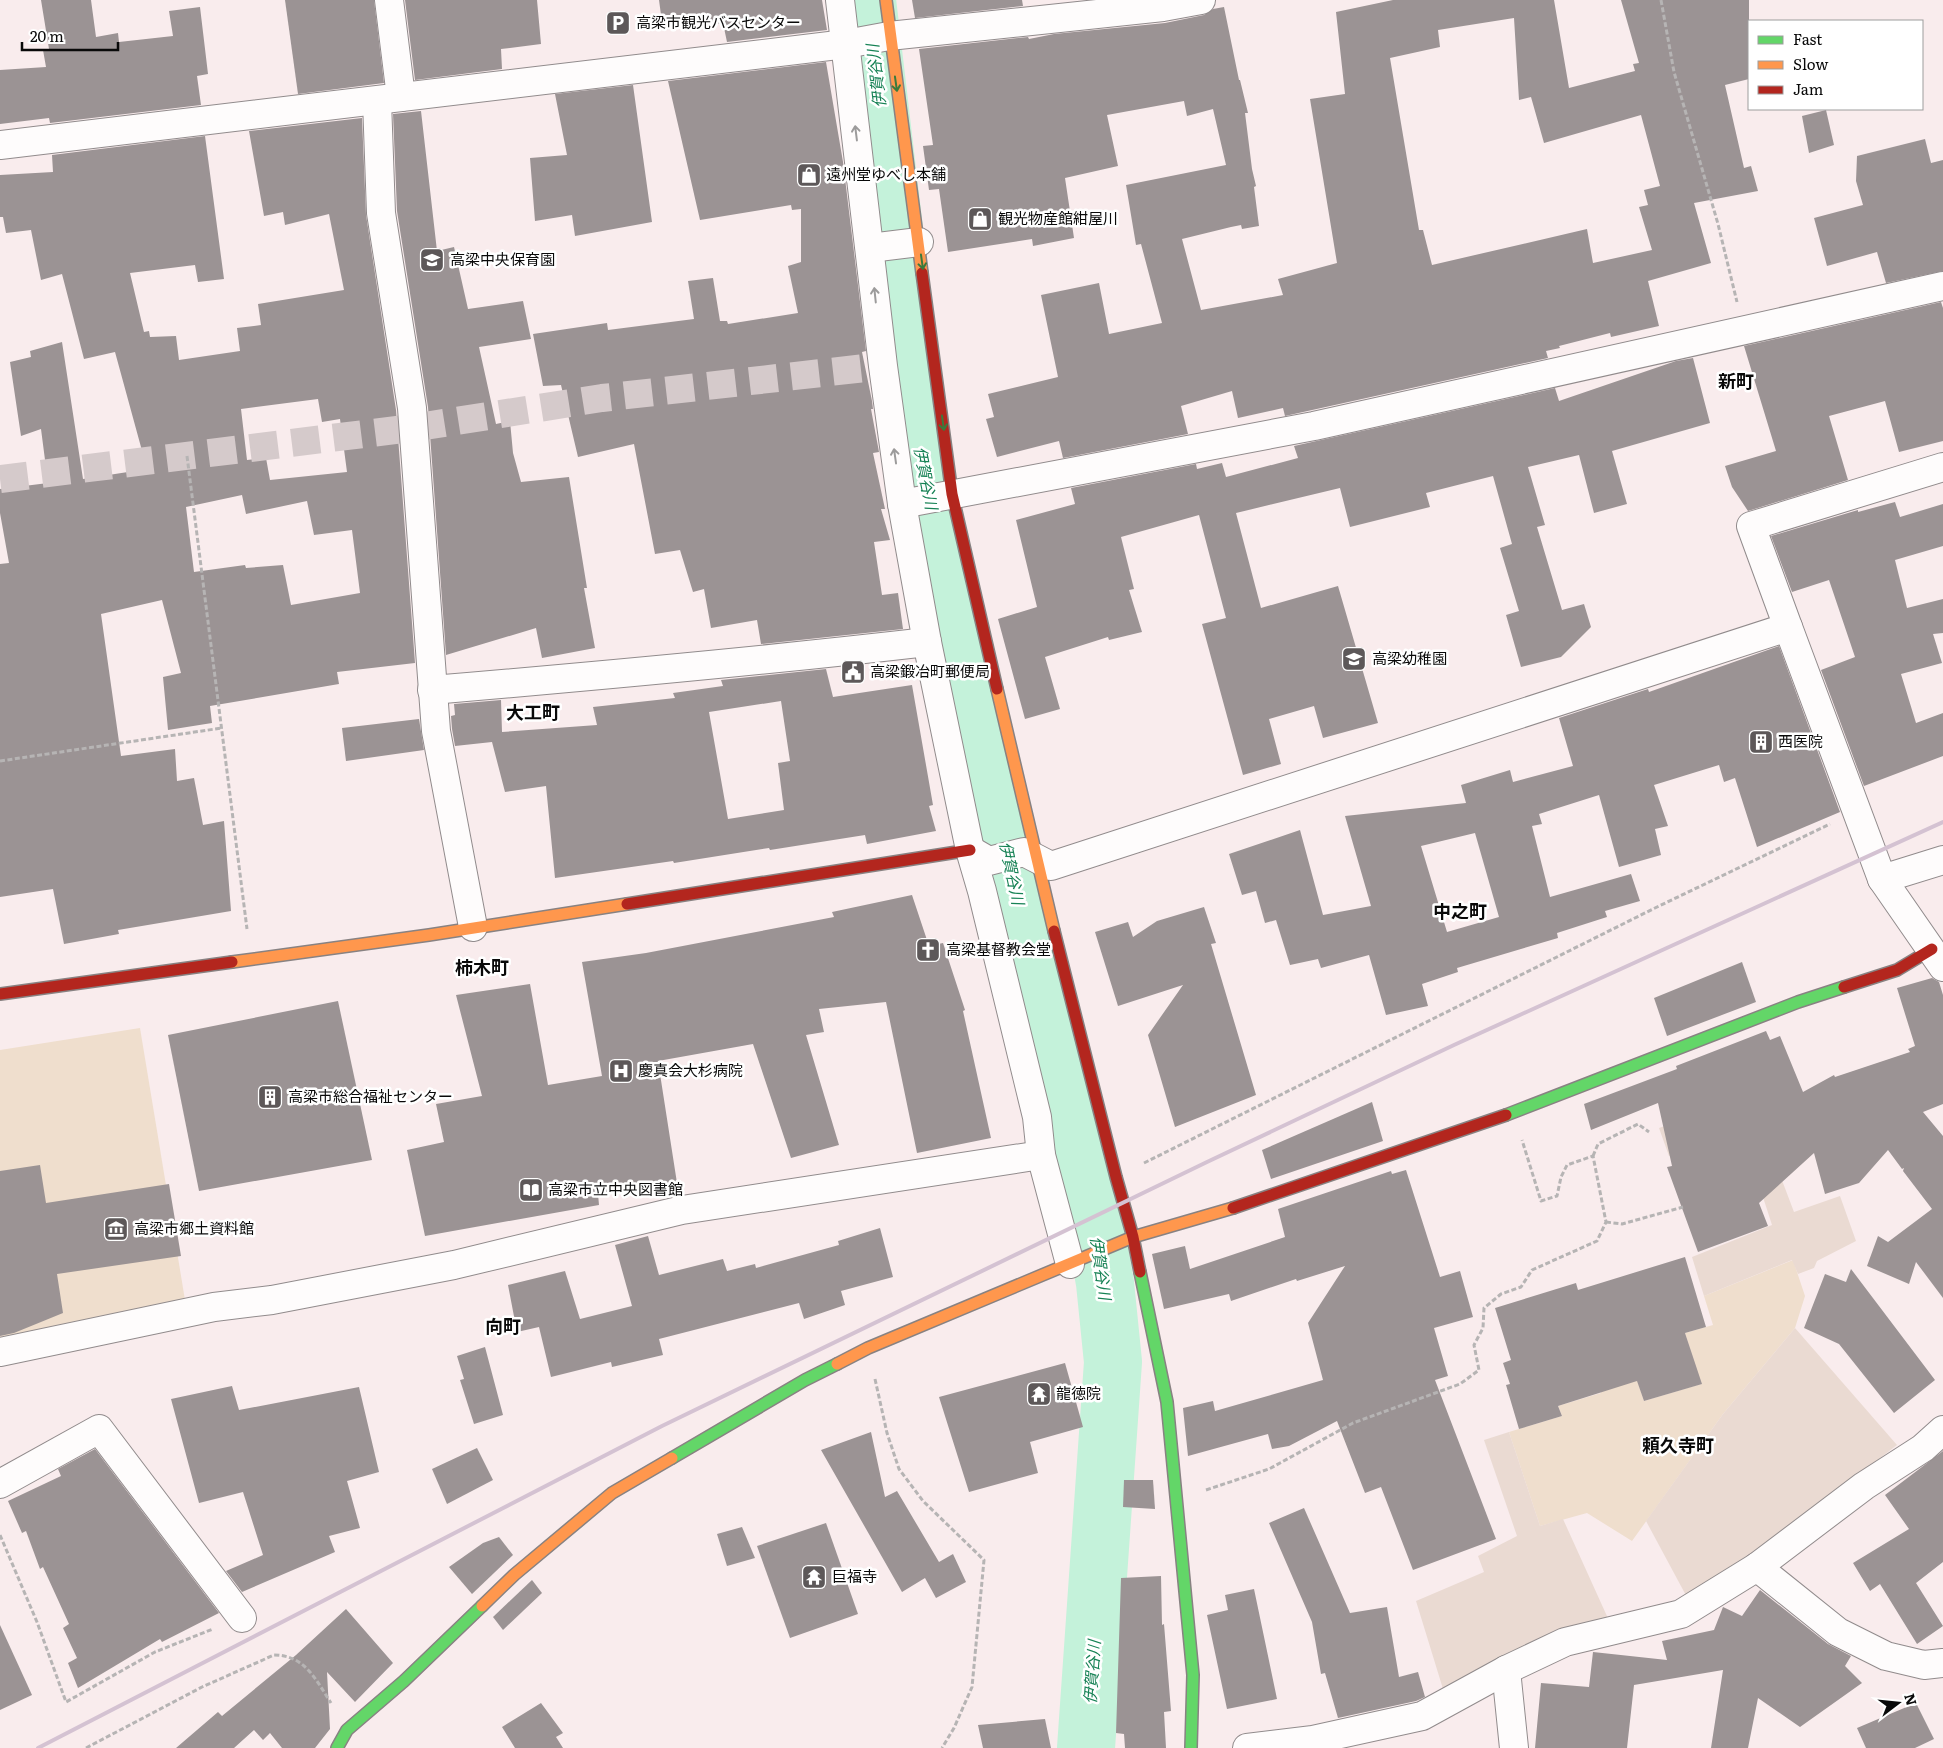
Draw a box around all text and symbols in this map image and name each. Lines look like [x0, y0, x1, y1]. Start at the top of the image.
parking icon: 高梁市観光バスセンター [605, 10, 631, 36]
place label: 高梁市観光バスセンター [636, 10, 801, 33]
scale bar [22, 20, 119, 52]
legend [1748, 20, 1923, 110]
text: 20 m [30, 24, 64, 47]
text: Fast [1793, 27, 1822, 50]
water label: 伊賀谷川 [859, 41, 891, 109]
text: Slow [1793, 52, 1828, 75]
one-way arrow [892, 76, 902, 92]
text: Jam [1793, 77, 1824, 100]
one-way arrow [851, 126, 861, 142]
shop icon: 遠州堂ゆべし本舗 [796, 162, 822, 188]
place label: 遠州堂ゆべし本舗 [826, 162, 946, 185]
shop icon: 観光物産館紺屋川 [967, 206, 993, 232]
place label: 観光物産館紺屋川 [998, 206, 1118, 229]
school or university icon: 高梁中央保育園 [419, 247, 445, 273]
place label: 高梁中央保育園 [450, 247, 555, 270]
one-way arrow [917, 254, 927, 270]
one-way arrow [870, 287, 880, 303]
district label: 新町 [1718, 367, 1754, 394]
one-way arrow [938, 415, 948, 431]
water label: 伊賀谷川 [909, 444, 945, 513]
one-way arrow [890, 448, 900, 464]
school or university icon: 高梁幼稚園 [1341, 646, 1367, 672]
place label: 高梁幼稚園 [1372, 646, 1447, 669]
public building icon: 高梁鍛冶町郵便局 [840, 659, 866, 685]
place label: 高梁鍛冶町郵便局 [870, 659, 990, 682]
district label: 大工町 [506, 698, 560, 725]
building icon: 西医院 [1748, 729, 1774, 755]
place label: 西医院 [1778, 729, 1823, 752]
water label: 伊賀谷川 [995, 839, 1032, 909]
district label: 中之町 [1433, 897, 1487, 924]
church icon: 高梁基督教会堂 [915, 937, 941, 963]
place label: 高梁基督教会堂 [946, 937, 1051, 960]
district label: 柿木町 [455, 953, 509, 980]
hospital icon: 慶真会大杉病院 [608, 1058, 634, 1084]
place label: 慶真会大杉病院 [638, 1058, 743, 1081]
building icon: 高梁市総合福祉センター [257, 1084, 283, 1110]
place label: 高梁市総合福祉センター [288, 1084, 453, 1107]
library icon: 高梁市立中央図書館 [518, 1177, 544, 1203]
place label: 高梁市立中央図書館 [548, 1177, 683, 1200]
museum icon: 高梁市郷土資料館 [103, 1216, 129, 1242]
place label: 高梁市郷土資料館 [134, 1216, 254, 1239]
water label: 伊賀谷川 [1086, 1234, 1119, 1303]
district label: 向町 [485, 1312, 521, 1339]
temple icon: 龍徳院 [1026, 1381, 1052, 1407]
place label: 龍徳院 [1056, 1381, 1101, 1404]
district label: 頼久寺町 [1642, 1431, 1714, 1458]
temple icon: 巨福寺 [801, 1564, 827, 1590]
place label: 巨福寺 [832, 1564, 877, 1587]
water label: 伊賀谷川 [1077, 1637, 1105, 1705]
north arrow [1873, 1678, 1923, 1728]
text: N [1900, 1691, 1923, 1708]

